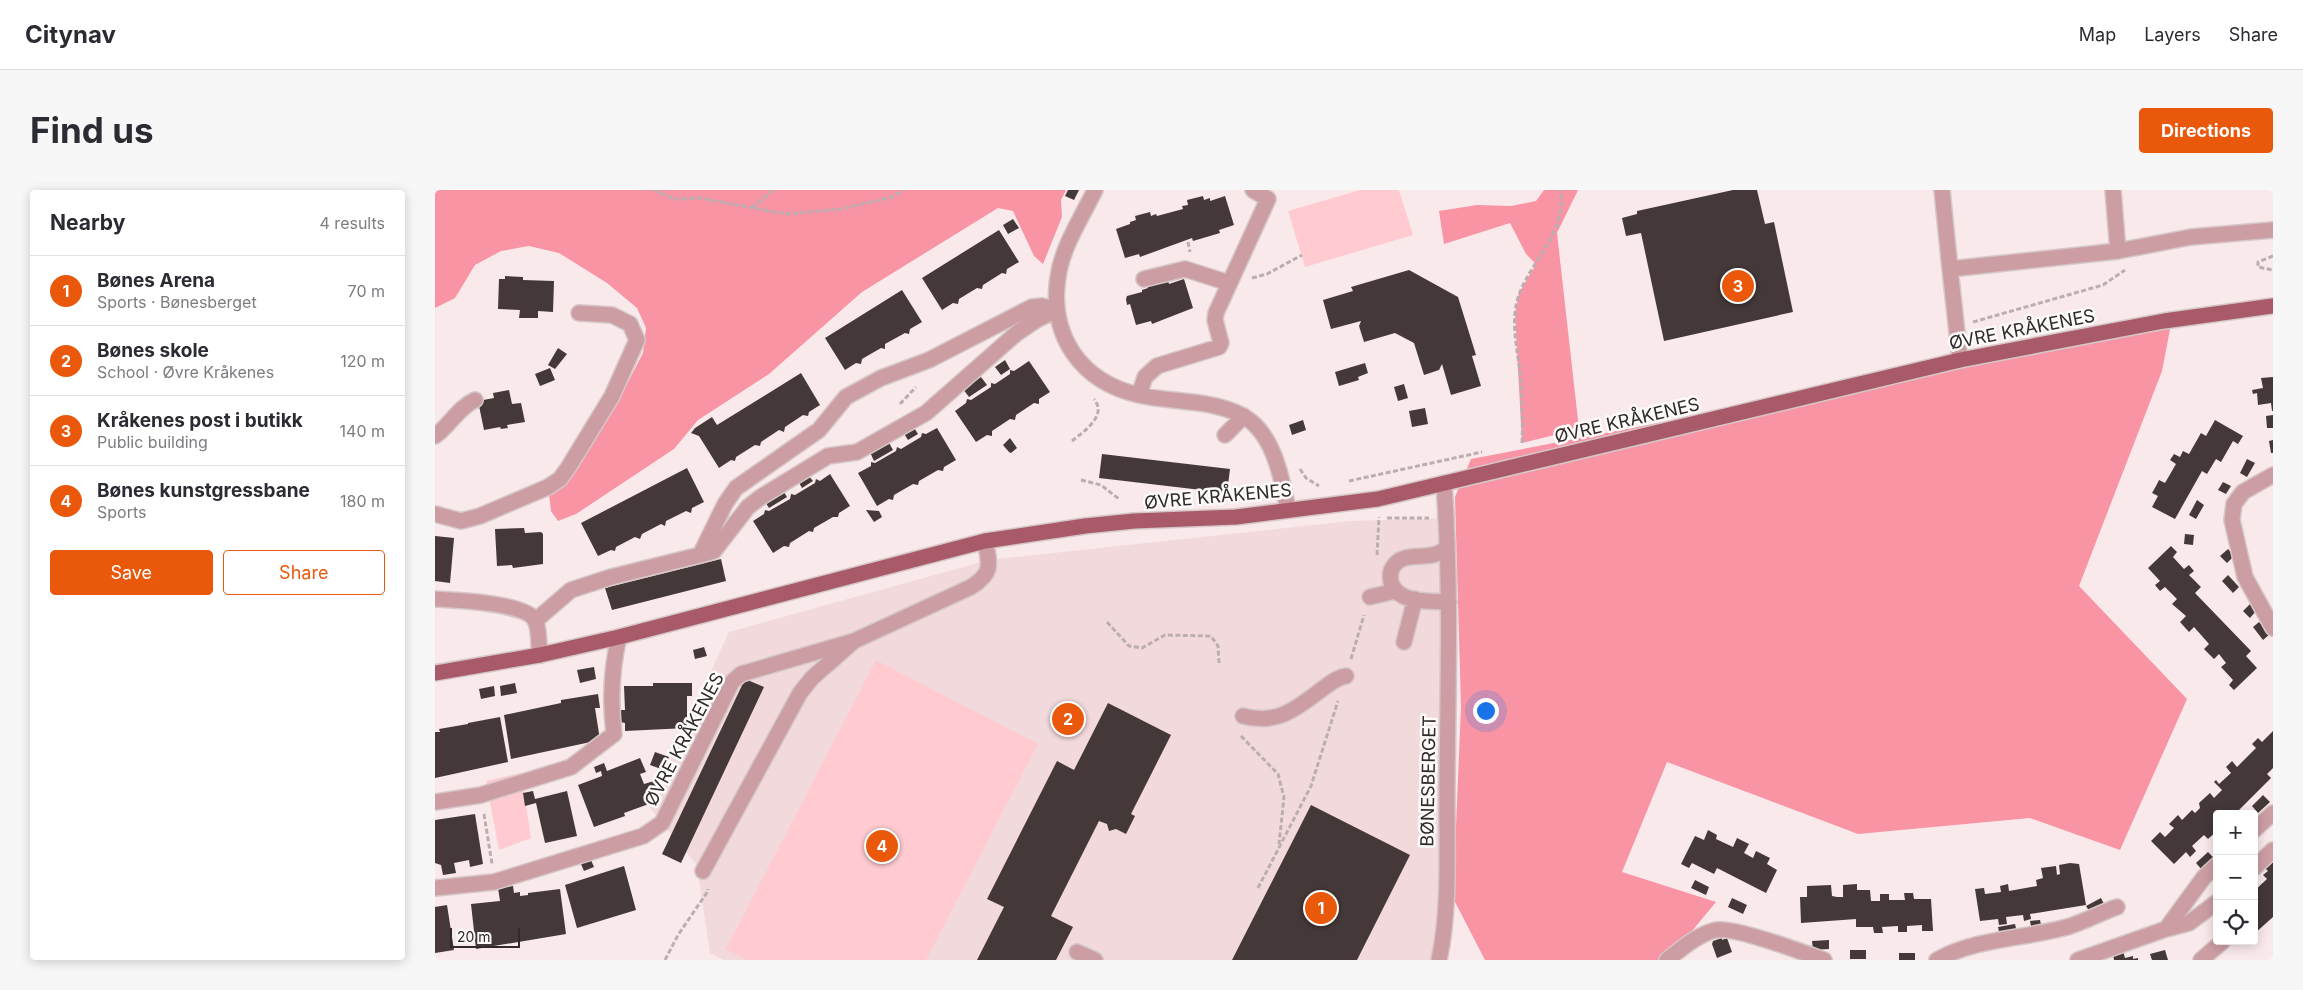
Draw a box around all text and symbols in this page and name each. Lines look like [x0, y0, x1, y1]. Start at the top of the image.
text: Citynav [25, 20, 116, 49]
text: Map [2079, 24, 2116, 45]
text: Layers [2144, 24, 2201, 45]
text: Share [2229, 24, 2278, 45]
button: Directions [2139, 108, 2273, 153]
text: Find us [30, 109, 154, 151]
text: Nearby [50, 210, 125, 235]
text: 4 results [320, 213, 385, 233]
pin: 3 [1722, 267, 1754, 305]
text: Bønes Arena [97, 269, 215, 292]
text: 1 [63, 281, 69, 301]
text: 70 m [348, 281, 385, 301]
text: Sports · Bønesberget [97, 292, 257, 312]
street label: ØVRE KRÅKENES [1947, 303, 2097, 353]
text: Bønes skole [97, 339, 209, 362]
text: 2 [61, 351, 71, 371]
text: 120 m [340, 351, 385, 371]
text: School · Øvre Kråkenes [97, 362, 274, 382]
street label: ØVRE KRÅKENES [1552, 391, 1701, 447]
text: Kråkenes post i butikk [97, 409, 303, 432]
text: 3 [61, 421, 71, 441]
text: 140 m [340, 421, 385, 441]
text: Public building [97, 432, 208, 452]
street label: ØVRE KRÅKENES [1143, 477, 1293, 513]
text: Bønes kunstgressbane [97, 479, 310, 502]
text: 4 [61, 491, 71, 511]
text: 180 m [340, 491, 385, 511]
text: Sports [97, 502, 146, 522]
button: Save [50, 550, 213, 595]
button: Share [223, 550, 385, 595]
street label: ØVRE KRÅKENES [638, 668, 728, 809]
your location [1473, 698, 1499, 724]
pin: 2 [1052, 700, 1084, 738]
street label: BØNESBERGET [1416, 715, 1440, 847]
map controls [2213, 810, 2258, 945]
button: + [2213, 810, 2258, 855]
pin: 4 [866, 827, 898, 865]
button: − [2213, 855, 2258, 900]
pin: 1 [1305, 889, 1337, 927]
button: locate [2213, 900, 2258, 945]
scale bar [450, 925, 520, 948]
text: 20 m [457, 928, 491, 945]

